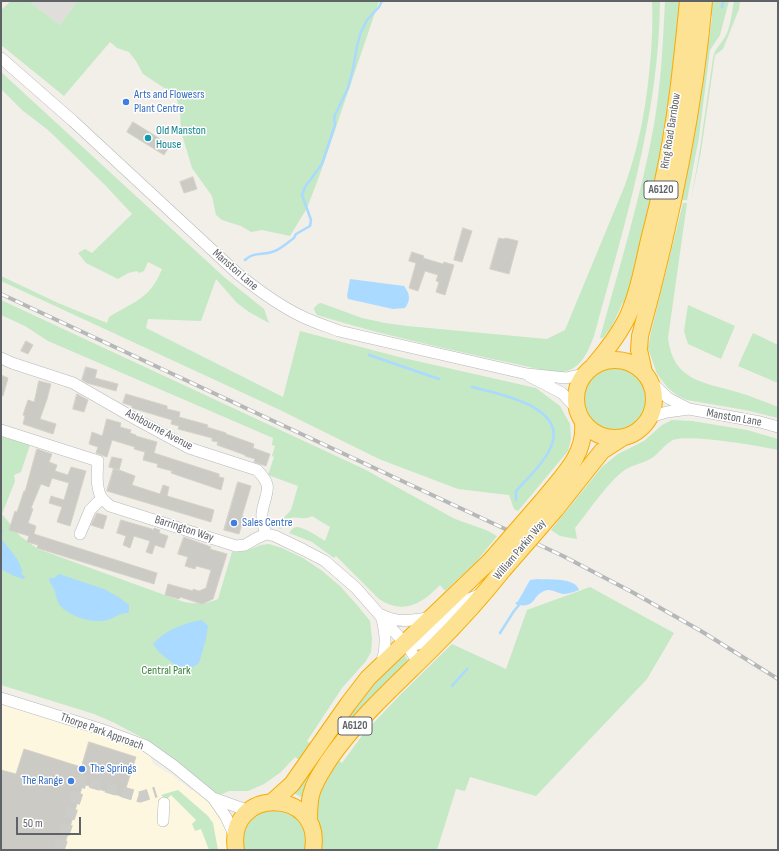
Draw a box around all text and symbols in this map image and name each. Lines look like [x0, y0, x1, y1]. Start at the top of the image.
place label: Arts and Flowesrs Plant Centre [134, 88, 205, 116]
street label: Ring Road Barnbow [658, 92, 684, 170]
marker: Arts and Flowesrs Plant Centre [121, 97, 131, 107]
place label: Old Manston House [156, 124, 206, 152]
marker: Old Manston House [143, 133, 153, 143]
road number: A6120 [644, 181, 678, 199]
street label: Manston Lane [209, 246, 261, 294]
street label: Ashbourne Avenue [123, 406, 195, 454]
street label: Manston Lane [705, 406, 763, 430]
street label: Barrington Way [153, 513, 215, 545]
place label: Sales Centre [242, 516, 293, 530]
street label: William Parkin Way [490, 517, 550, 583]
marker: Sales Centre [229, 518, 239, 528]
park label: Central Park [142, 664, 190, 678]
street label: Thorpe Park Approach [58, 710, 146, 754]
road number: A6120 [338, 717, 372, 735]
place label: The Springs [90, 762, 137, 776]
marker: The Springs [77, 764, 87, 774]
place label: The Range [22, 774, 63, 788]
marker: The Range [66, 776, 76, 786]
scale bar [18, 809, 83, 835]
text: 50 m [23, 816, 43, 831]

